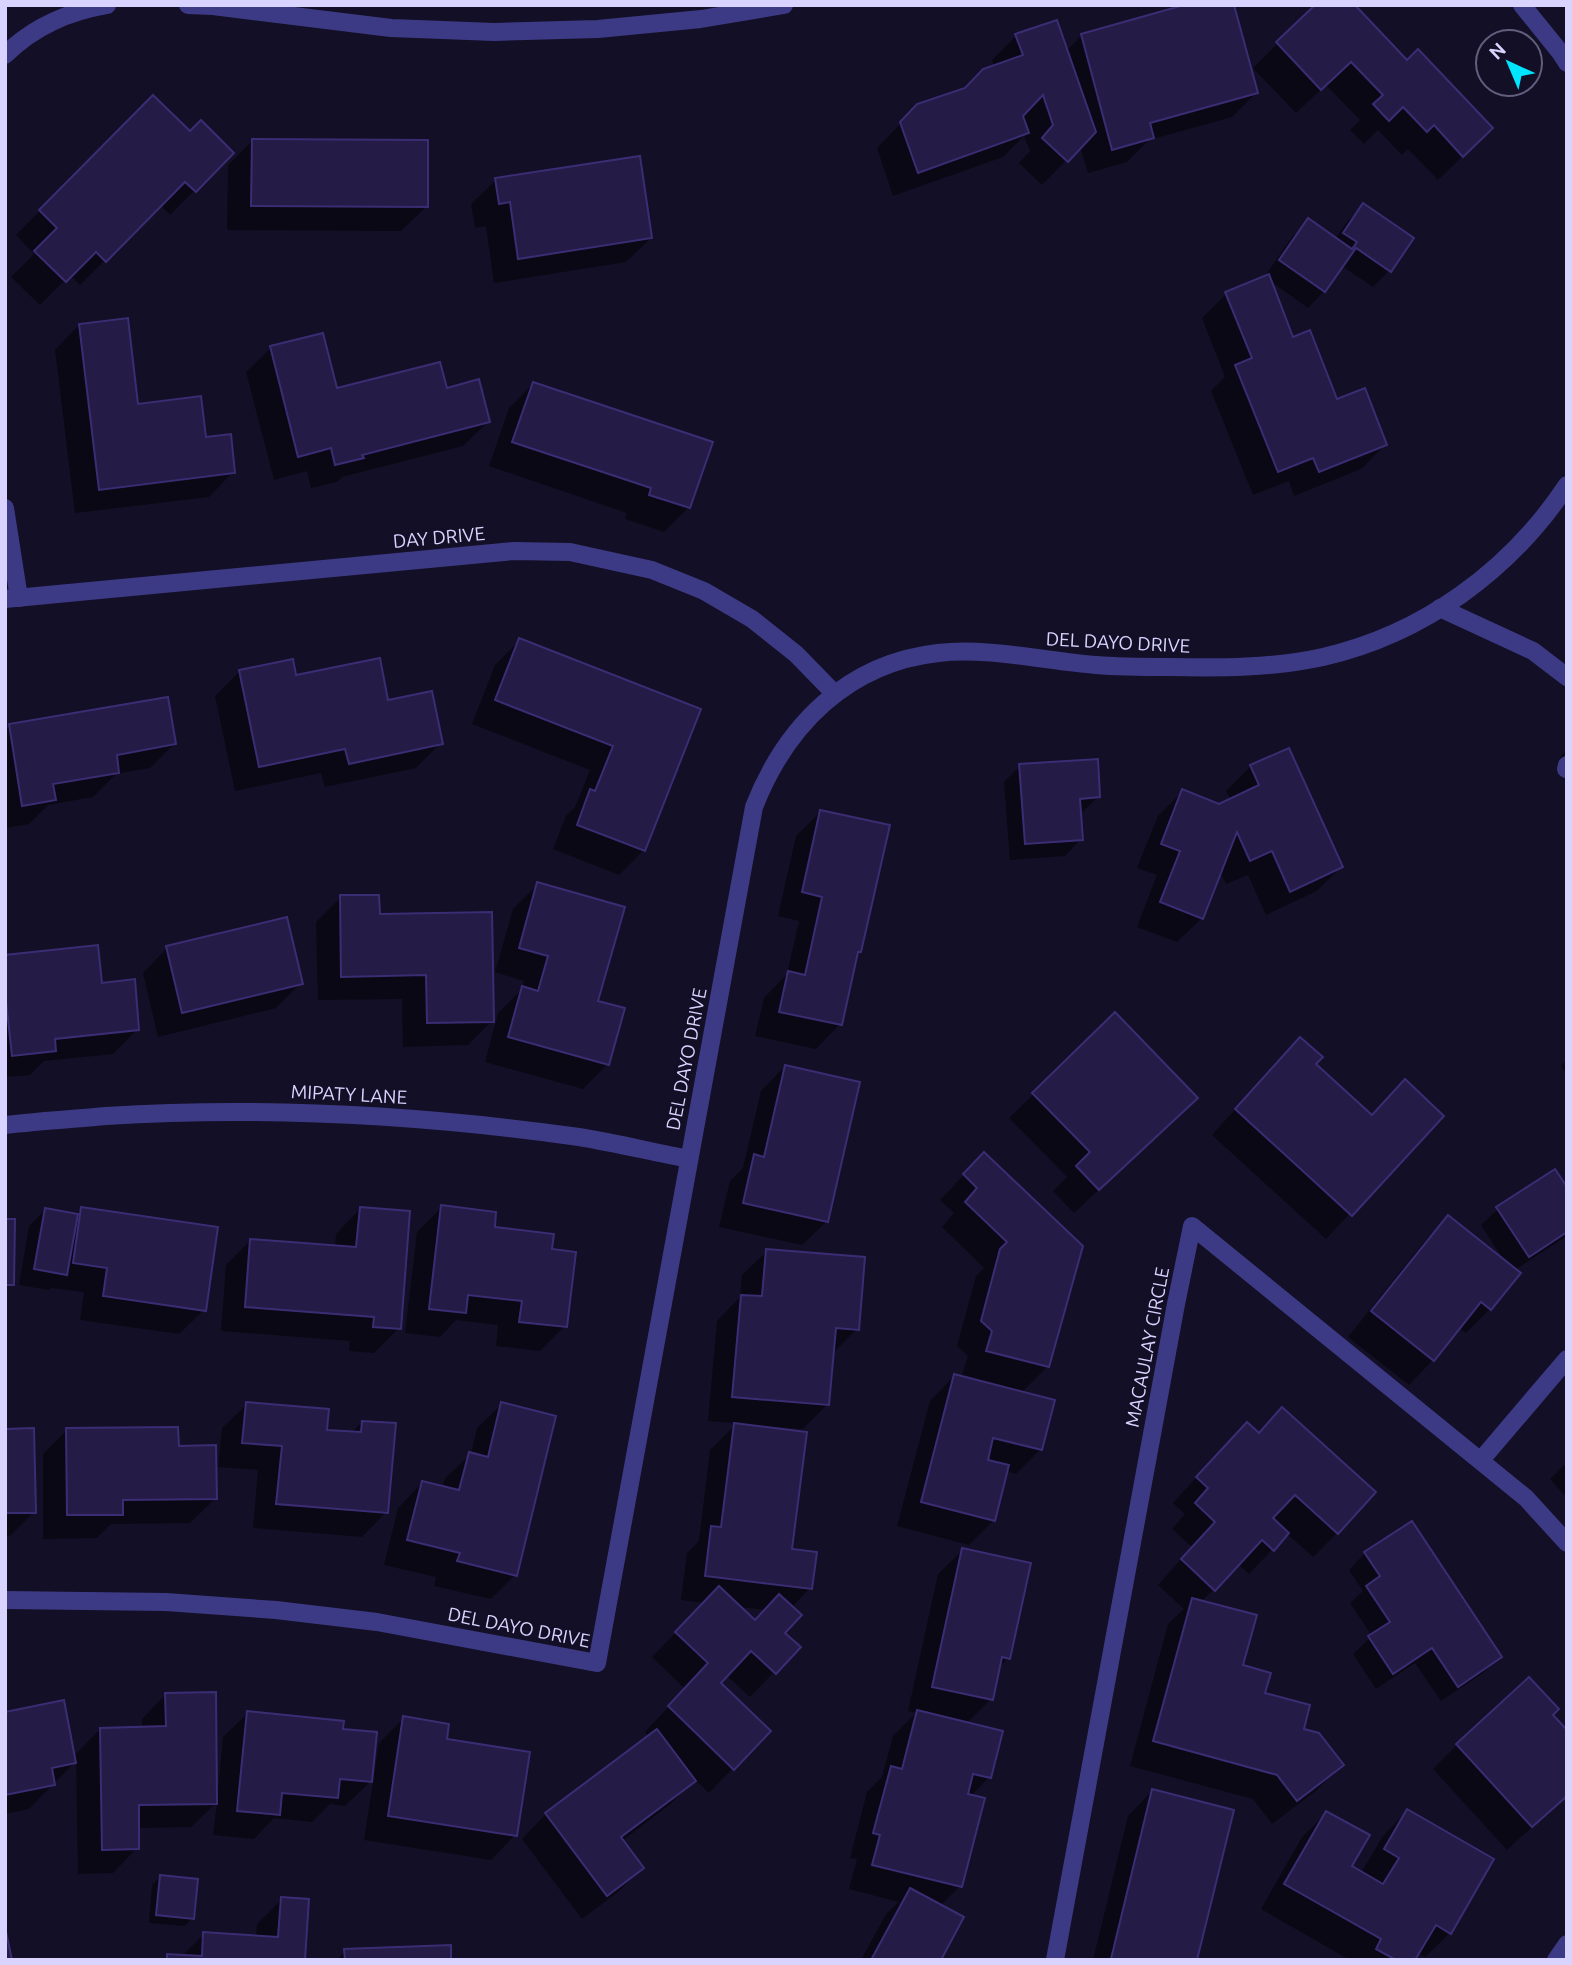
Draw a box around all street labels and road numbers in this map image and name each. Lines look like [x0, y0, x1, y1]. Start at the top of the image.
street label: DAY DRIVE [392, 522, 486, 552]
street label: DEL DAYO DRIVE [1045, 627, 1191, 657]
street label: DEL DAYO DRIVE [661, 986, 711, 1132]
street label: MIPATY LANE [290, 1080, 408, 1108]
street label: MACAULAY CIRCLE [1121, 1265, 1173, 1429]
street label: DEL DAYO DRIVE [446, 1602, 592, 1652]

